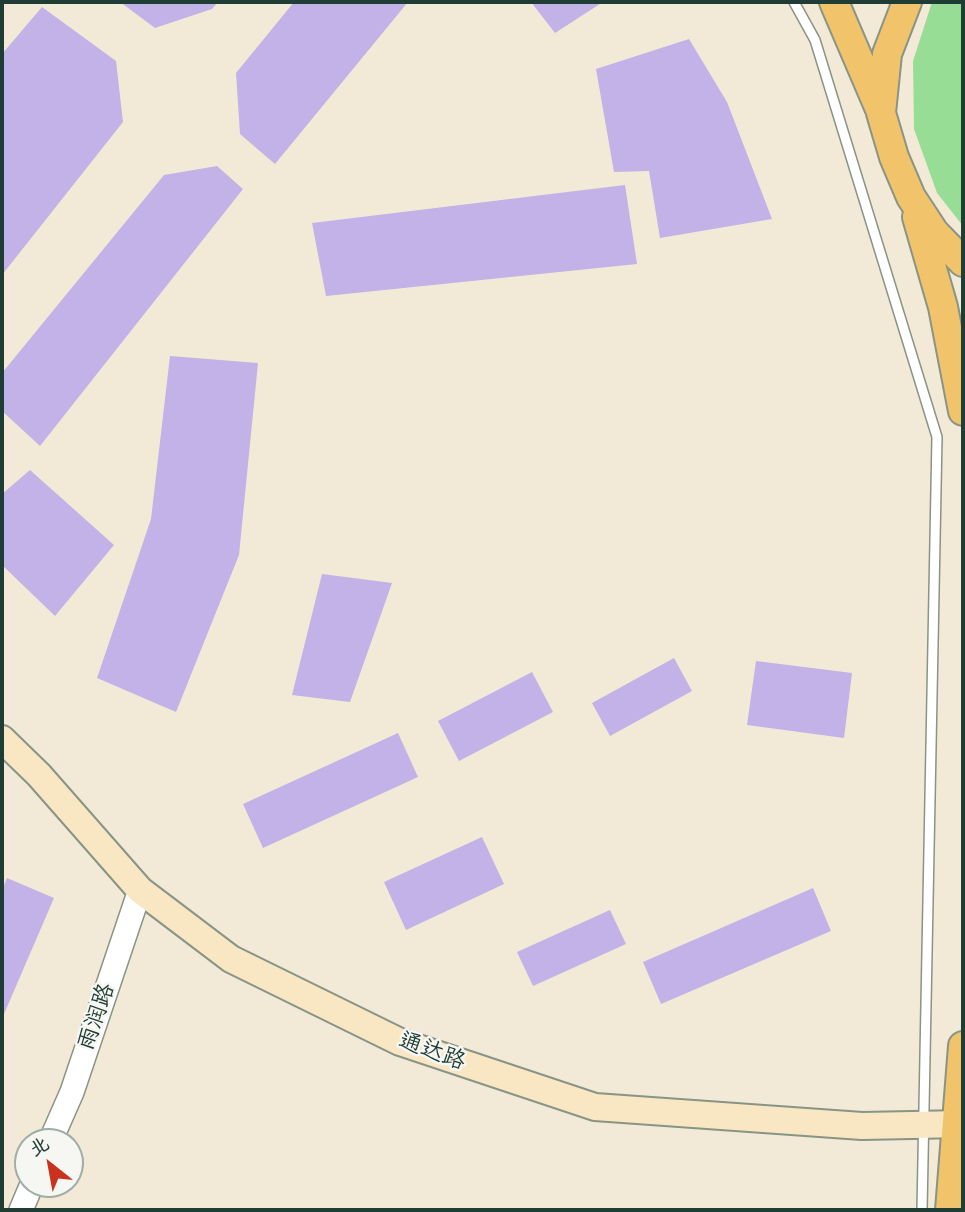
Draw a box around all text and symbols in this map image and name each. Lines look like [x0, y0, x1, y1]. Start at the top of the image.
street label: 雨润路 [73, 980, 121, 1054]
street label: 通达路 [395, 1027, 469, 1077]
text: 北 [22, 1127, 56, 1165]
north arrow [14, 1128, 84, 1198]

